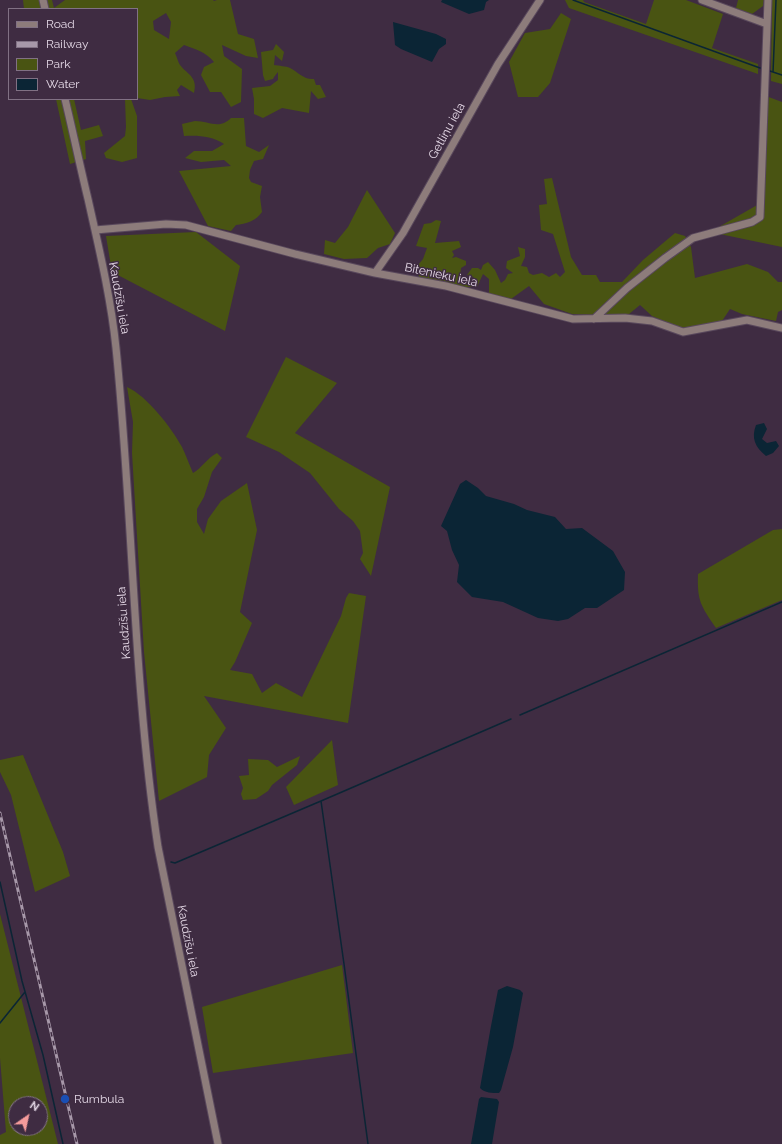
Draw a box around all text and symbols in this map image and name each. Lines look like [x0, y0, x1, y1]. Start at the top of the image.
legend [8, 8, 138, 100]
text: Road [46, 17, 75, 31]
text: Railway [46, 37, 88, 51]
text: Park [46, 57, 71, 71]
text: Water [46, 77, 80, 91]
street label: Getliņu iela [426, 100, 468, 162]
street label: Bitenieku iela [403, 260, 479, 290]
street label: Kaudzīšu iela [106, 261, 132, 335]
street label: Kaudzīšu iela [114, 586, 134, 660]
street label: Kaudzīšu iela [174, 904, 202, 978]
place label: Rumbula [74, 1092, 124, 1106]
marker: Rumbula [59, 1093, 71, 1105]
north arrow [8, 1096, 48, 1136]
text: N [27, 1099, 42, 1114]

